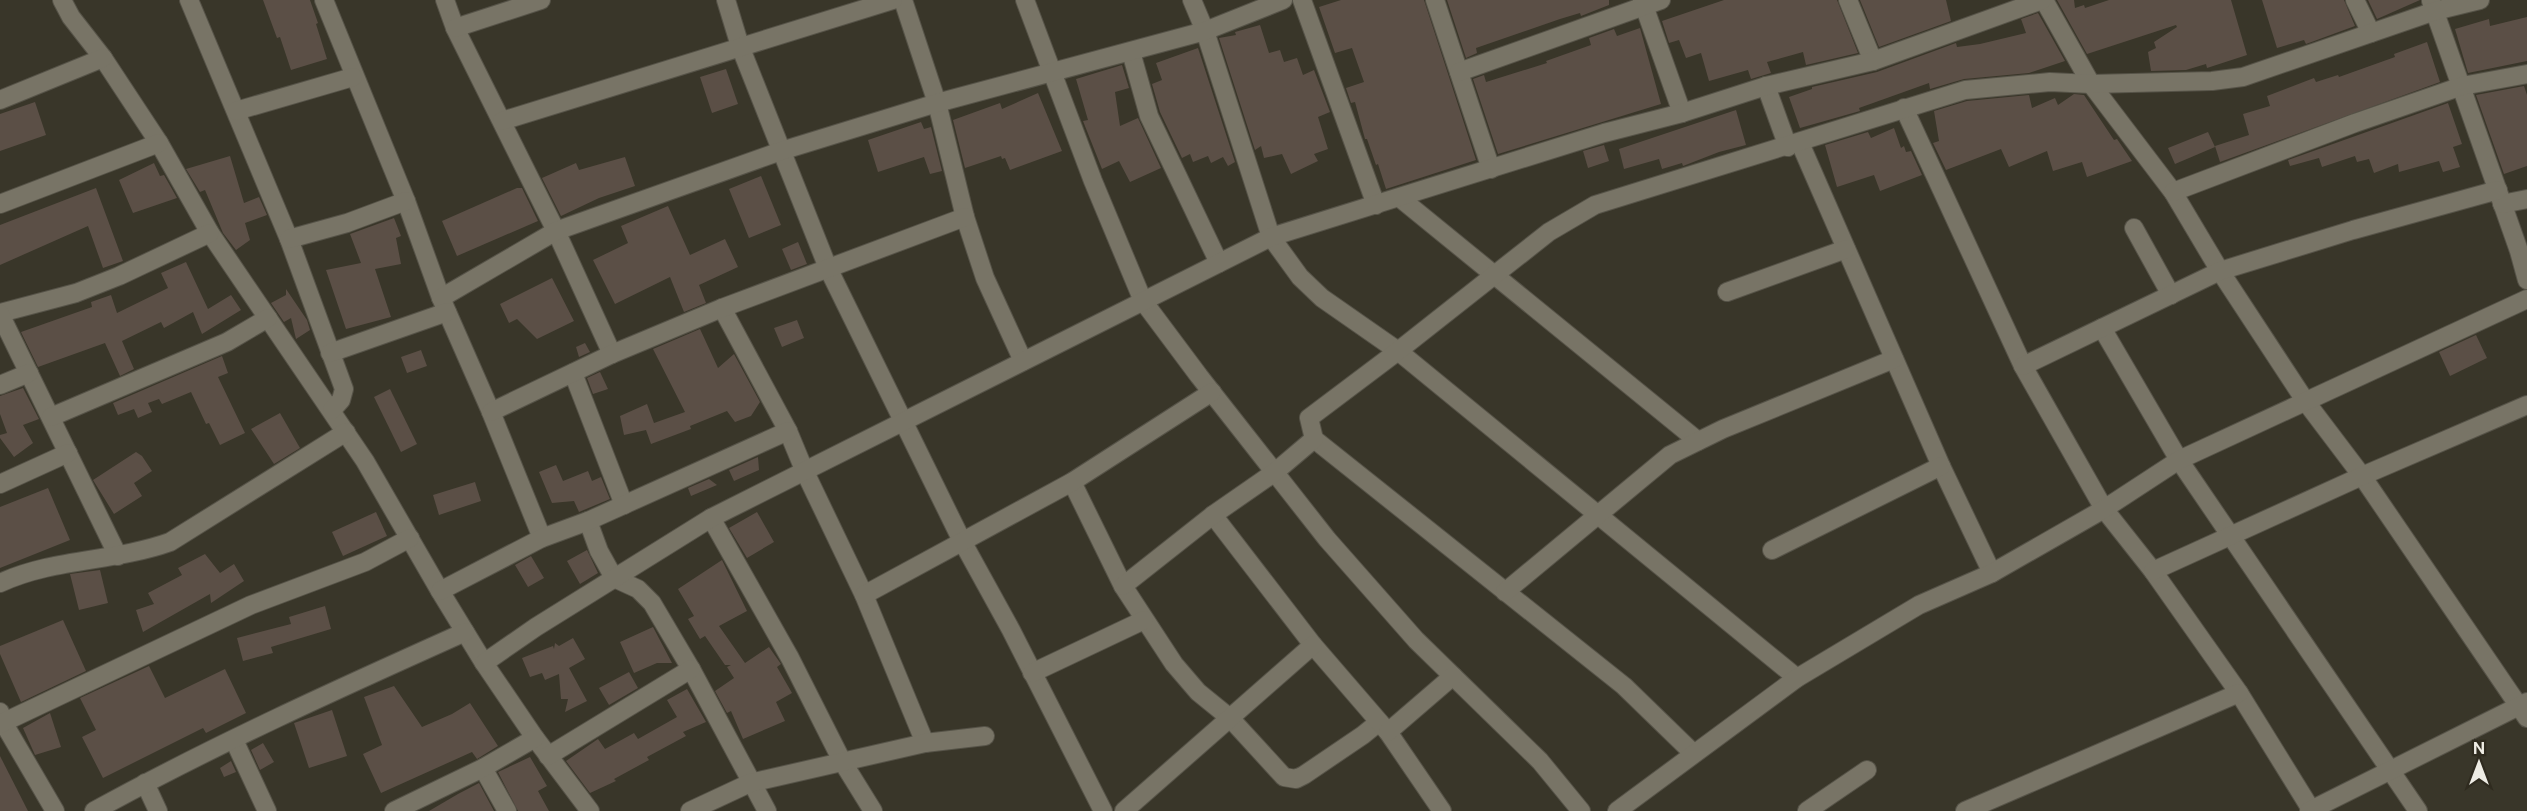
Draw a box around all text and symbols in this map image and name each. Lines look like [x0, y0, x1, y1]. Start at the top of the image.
north arrow [2449, 733, 2509, 793]
text: N [2473, 739, 2485, 758]

